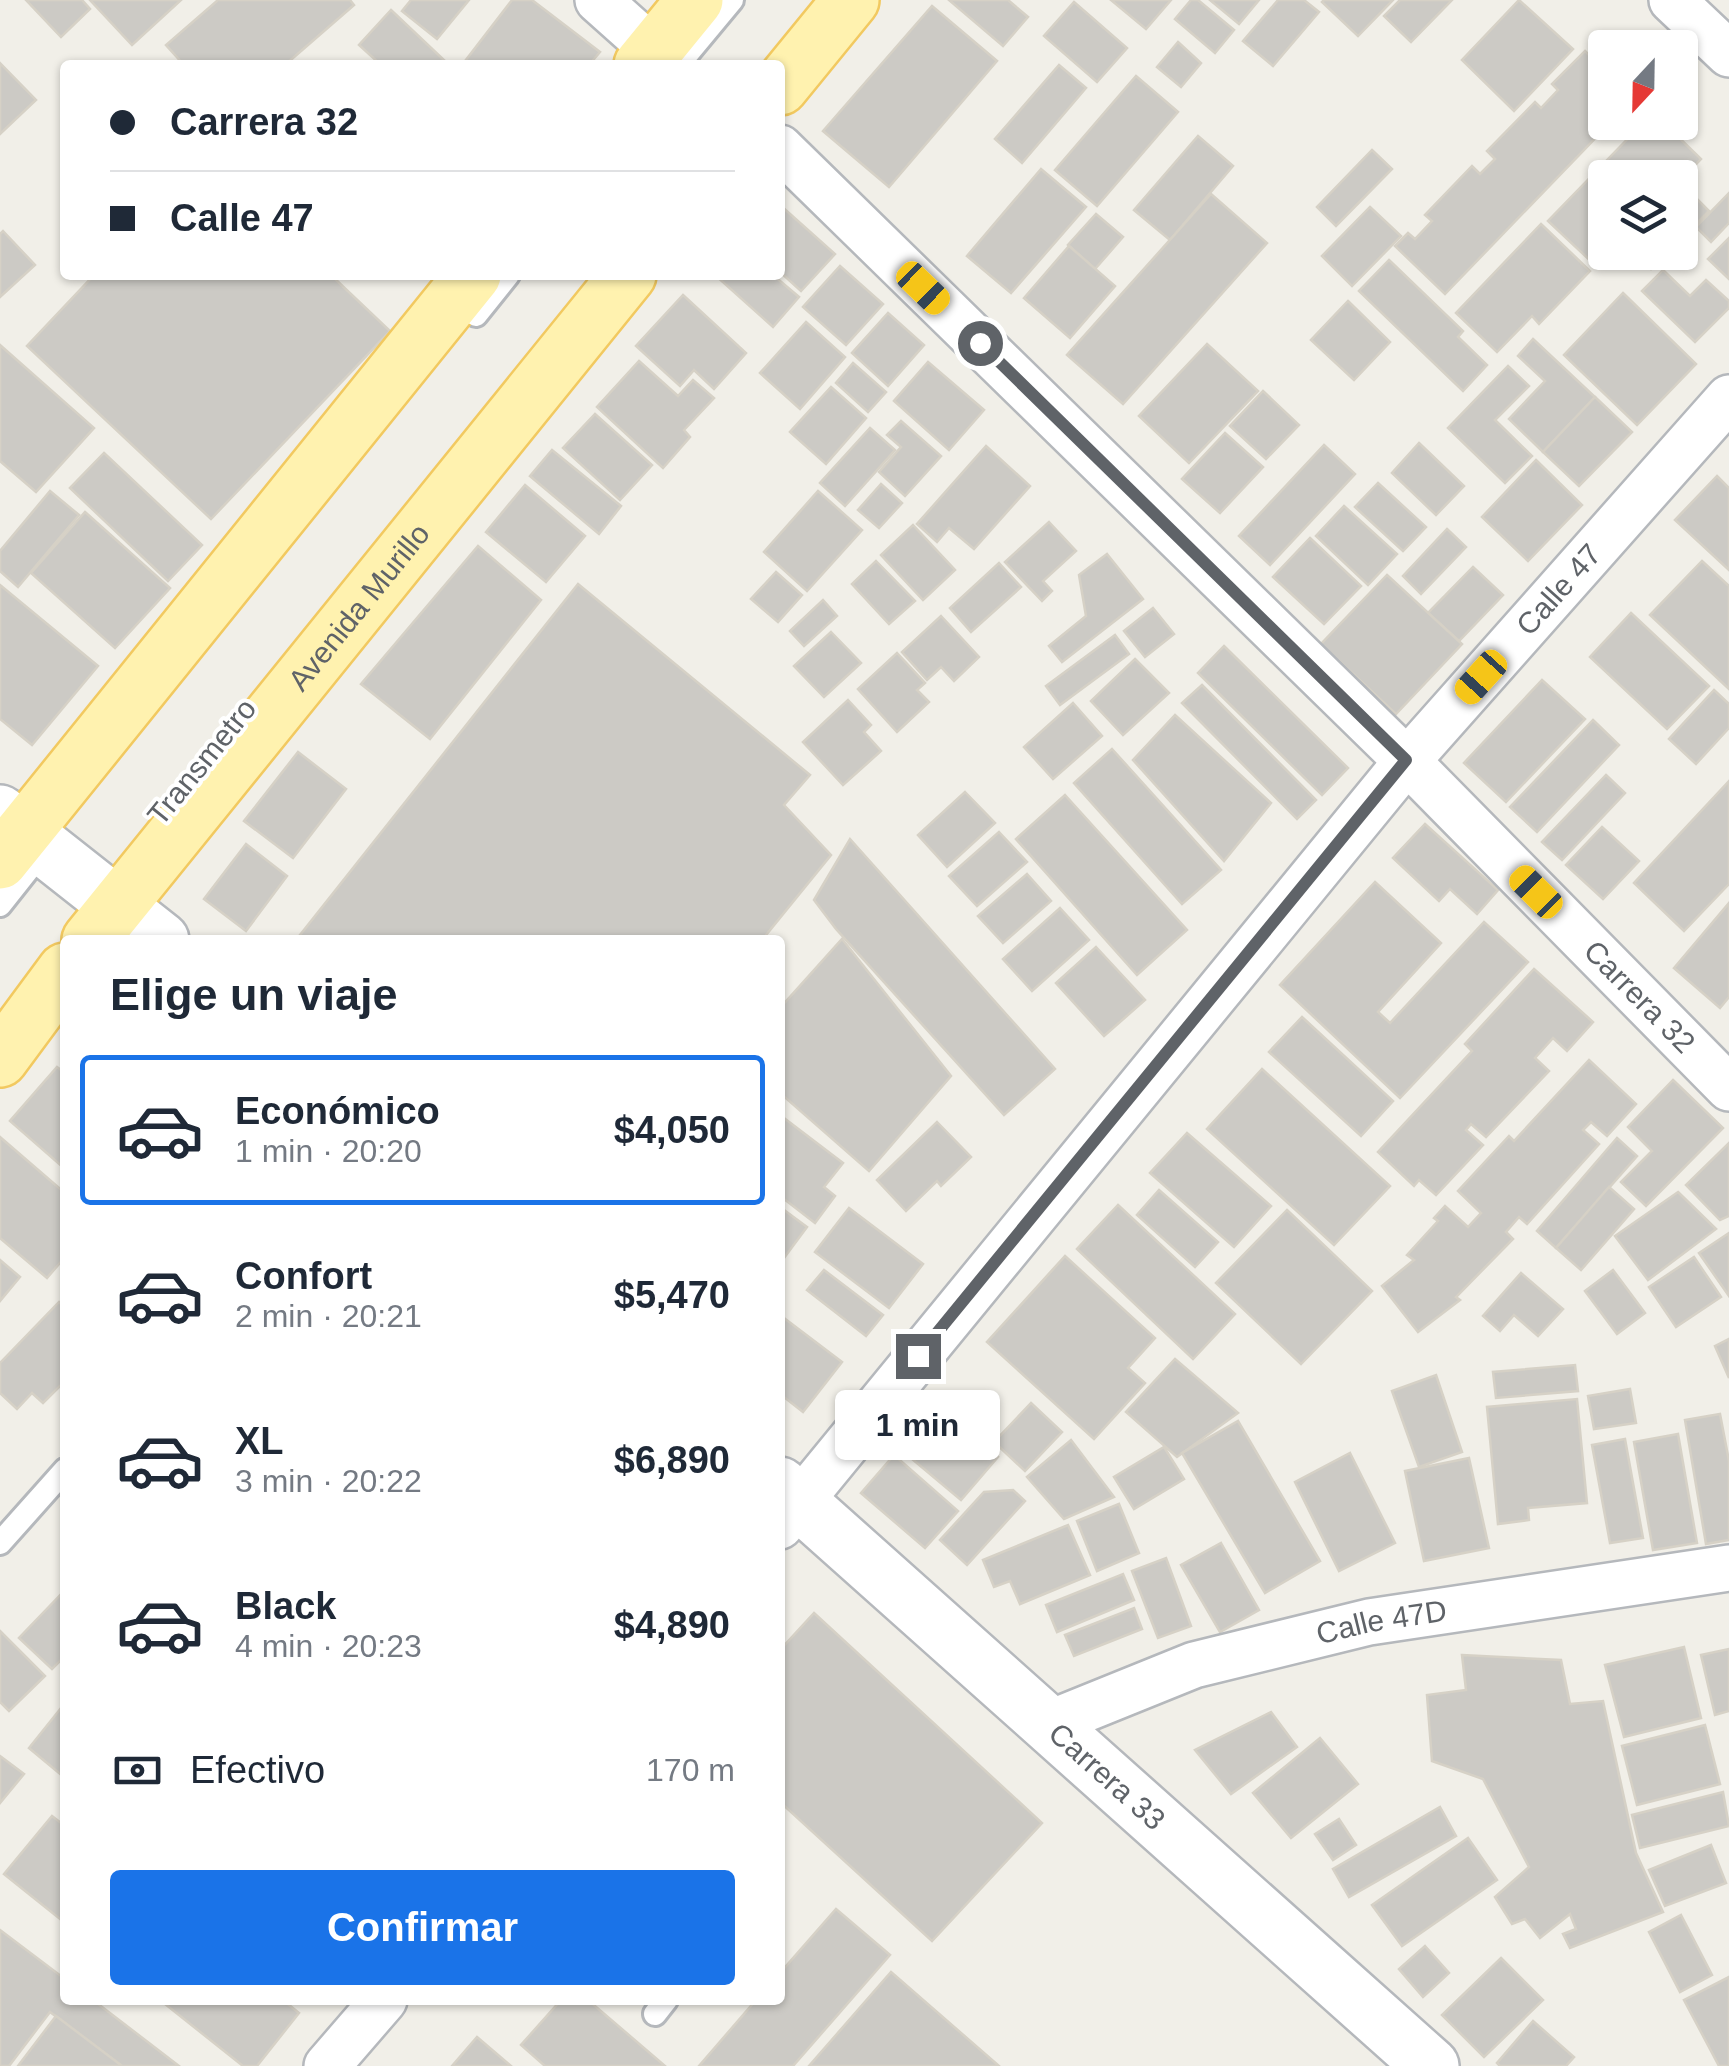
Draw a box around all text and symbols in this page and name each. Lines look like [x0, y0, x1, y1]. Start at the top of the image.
north arrow [1588, 30, 1698, 140]
map controls [1588, 30, 1698, 270]
text: Carrera 32 [170, 101, 358, 143]
button: layers [1588, 160, 1698, 270]
text: Calle 47 [170, 197, 314, 239]
car [891, 256, 955, 320]
route start [958, 321, 1003, 366]
street label: Avenida Murillo [282, 517, 436, 697]
street label: Calle 47 [1510, 537, 1607, 642]
car [1450, 645, 1512, 709]
street label: Transmetro [141, 692, 262, 831]
car [1504, 860, 1568, 924]
street label: Carrera 32 [1578, 934, 1702, 1059]
text: Elige un viaje [110, 969, 398, 1020]
icon: car [115, 1085, 205, 1175]
text: Económico [235, 1090, 440, 1132]
text: $4,050 [614, 1109, 730, 1151]
text: 1 min · 20:20 [235, 1133, 422, 1169]
icon: car [115, 1250, 205, 1340]
text: Confort [235, 1255, 372, 1297]
text: $5,470 [614, 1274, 730, 1316]
text: 2 min · 20:21 [235, 1298, 422, 1334]
route end [896, 1334, 941, 1379]
callout: 1 min [836, 1391, 1000, 1461]
text: 1 min [876, 1407, 959, 1443]
icon: car [115, 1415, 205, 1505]
text: XL [235, 1420, 284, 1462]
text: $6,890 [614, 1439, 730, 1481]
text: 3 min · 20:22 [235, 1463, 422, 1499]
icon: car [115, 1580, 205, 1670]
text: Black [235, 1585, 336, 1627]
street label: Calle 47D [1313, 1594, 1449, 1650]
text: $4,890 [614, 1604, 730, 1646]
text: 4 min · 20:23 [235, 1628, 422, 1664]
street label: Carrera 33 [1043, 1716, 1172, 1836]
icon: cash [110, 1743, 165, 1798]
text: Efectivo [190, 1749, 325, 1791]
text: 170 m [646, 1752, 735, 1788]
button: Confirmar [110, 1870, 735, 1985]

